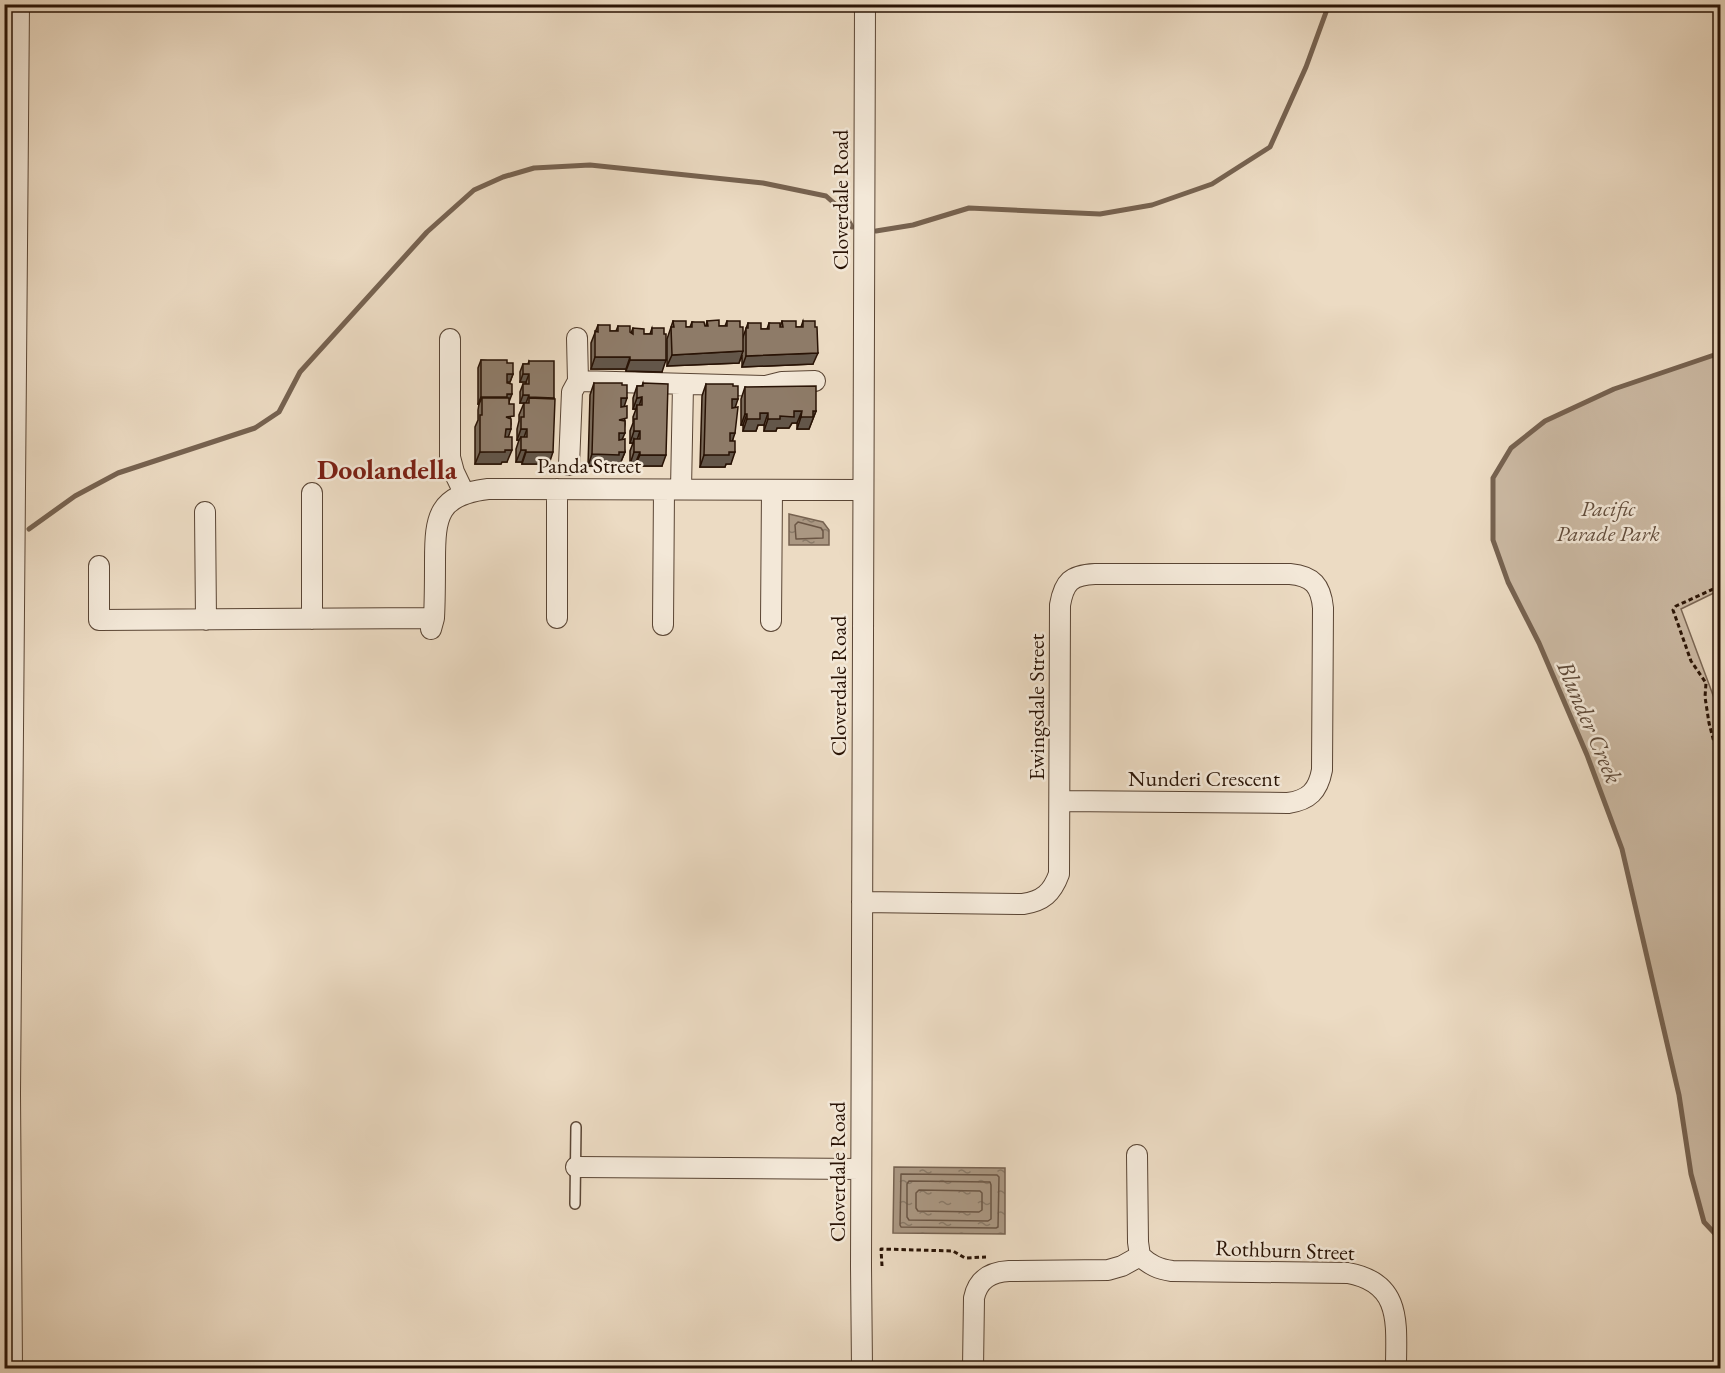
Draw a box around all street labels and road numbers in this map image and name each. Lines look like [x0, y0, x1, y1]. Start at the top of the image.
street label: Cloverdale Road [826, 129, 855, 270]
street label: Panda Street [537, 451, 641, 480]
street label: Cloverdale Road [824, 615, 853, 756]
street label: Ewingsdale Street [1022, 633, 1051, 781]
street label: Nunderi Crescent [1128, 764, 1280, 793]
street label: Cloverdale Road [823, 1101, 852, 1242]
street label: Rothburn Street [1215, 1233, 1355, 1267]

